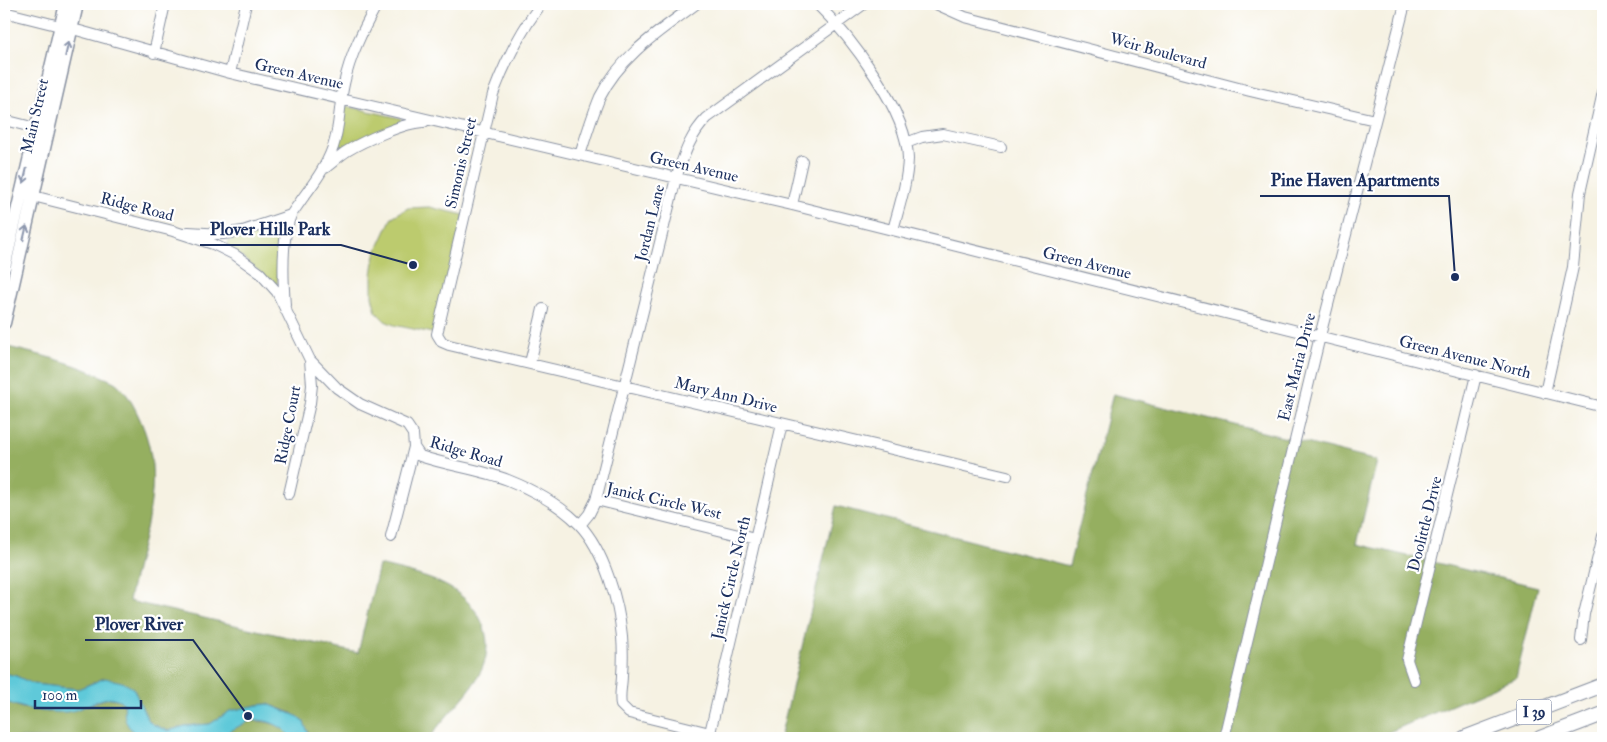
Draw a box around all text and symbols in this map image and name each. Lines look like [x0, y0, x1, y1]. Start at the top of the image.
street label: Weir Boulevard [1106, 28, 1209, 74]
one-way arrow [63, 42, 72, 58]
street label: Green Avenue [253, 54, 346, 94]
street label: Main Street [17, 77, 53, 155]
street label: Simonis Street [441, 115, 481, 211]
street label: Green Avenue [648, 147, 741, 187]
callout: Pine Haven Apartments [1260, 163, 1449, 196]
one-way arrow [20, 168, 29, 184]
text: Pine Haven Apartments [1271, 169, 1439, 192]
street label: Jordan Lane [631, 182, 670, 265]
street label: Ridge Road [98, 188, 176, 226]
callout: Plover Hills Park [200, 212, 341, 245]
text: Plover Hills Park [210, 218, 331, 241]
one-way arrow [21, 226, 30, 242]
street label: Green Avenue [1041, 242, 1134, 284]
street label: East Maria Drive [1274, 310, 1320, 423]
street label: Green Avenue North [1397, 331, 1534, 383]
street label: Mary Ann Drive [673, 373, 780, 417]
street label: Ridge Court [271, 384, 305, 466]
street label: Ridge Road [427, 432, 505, 472]
street label: Doolittle Drive [1403, 474, 1447, 574]
street label: Janick Circle West [603, 478, 723, 525]
street label: Janick Circle North [707, 514, 756, 643]
callout: Plover River [85, 607, 193, 640]
text: Plover River [95, 613, 184, 636]
scale bar [35, 677, 141, 709]
text: 100 m [42, 686, 78, 705]
road number: I 39 [1516, 700, 1552, 724]

